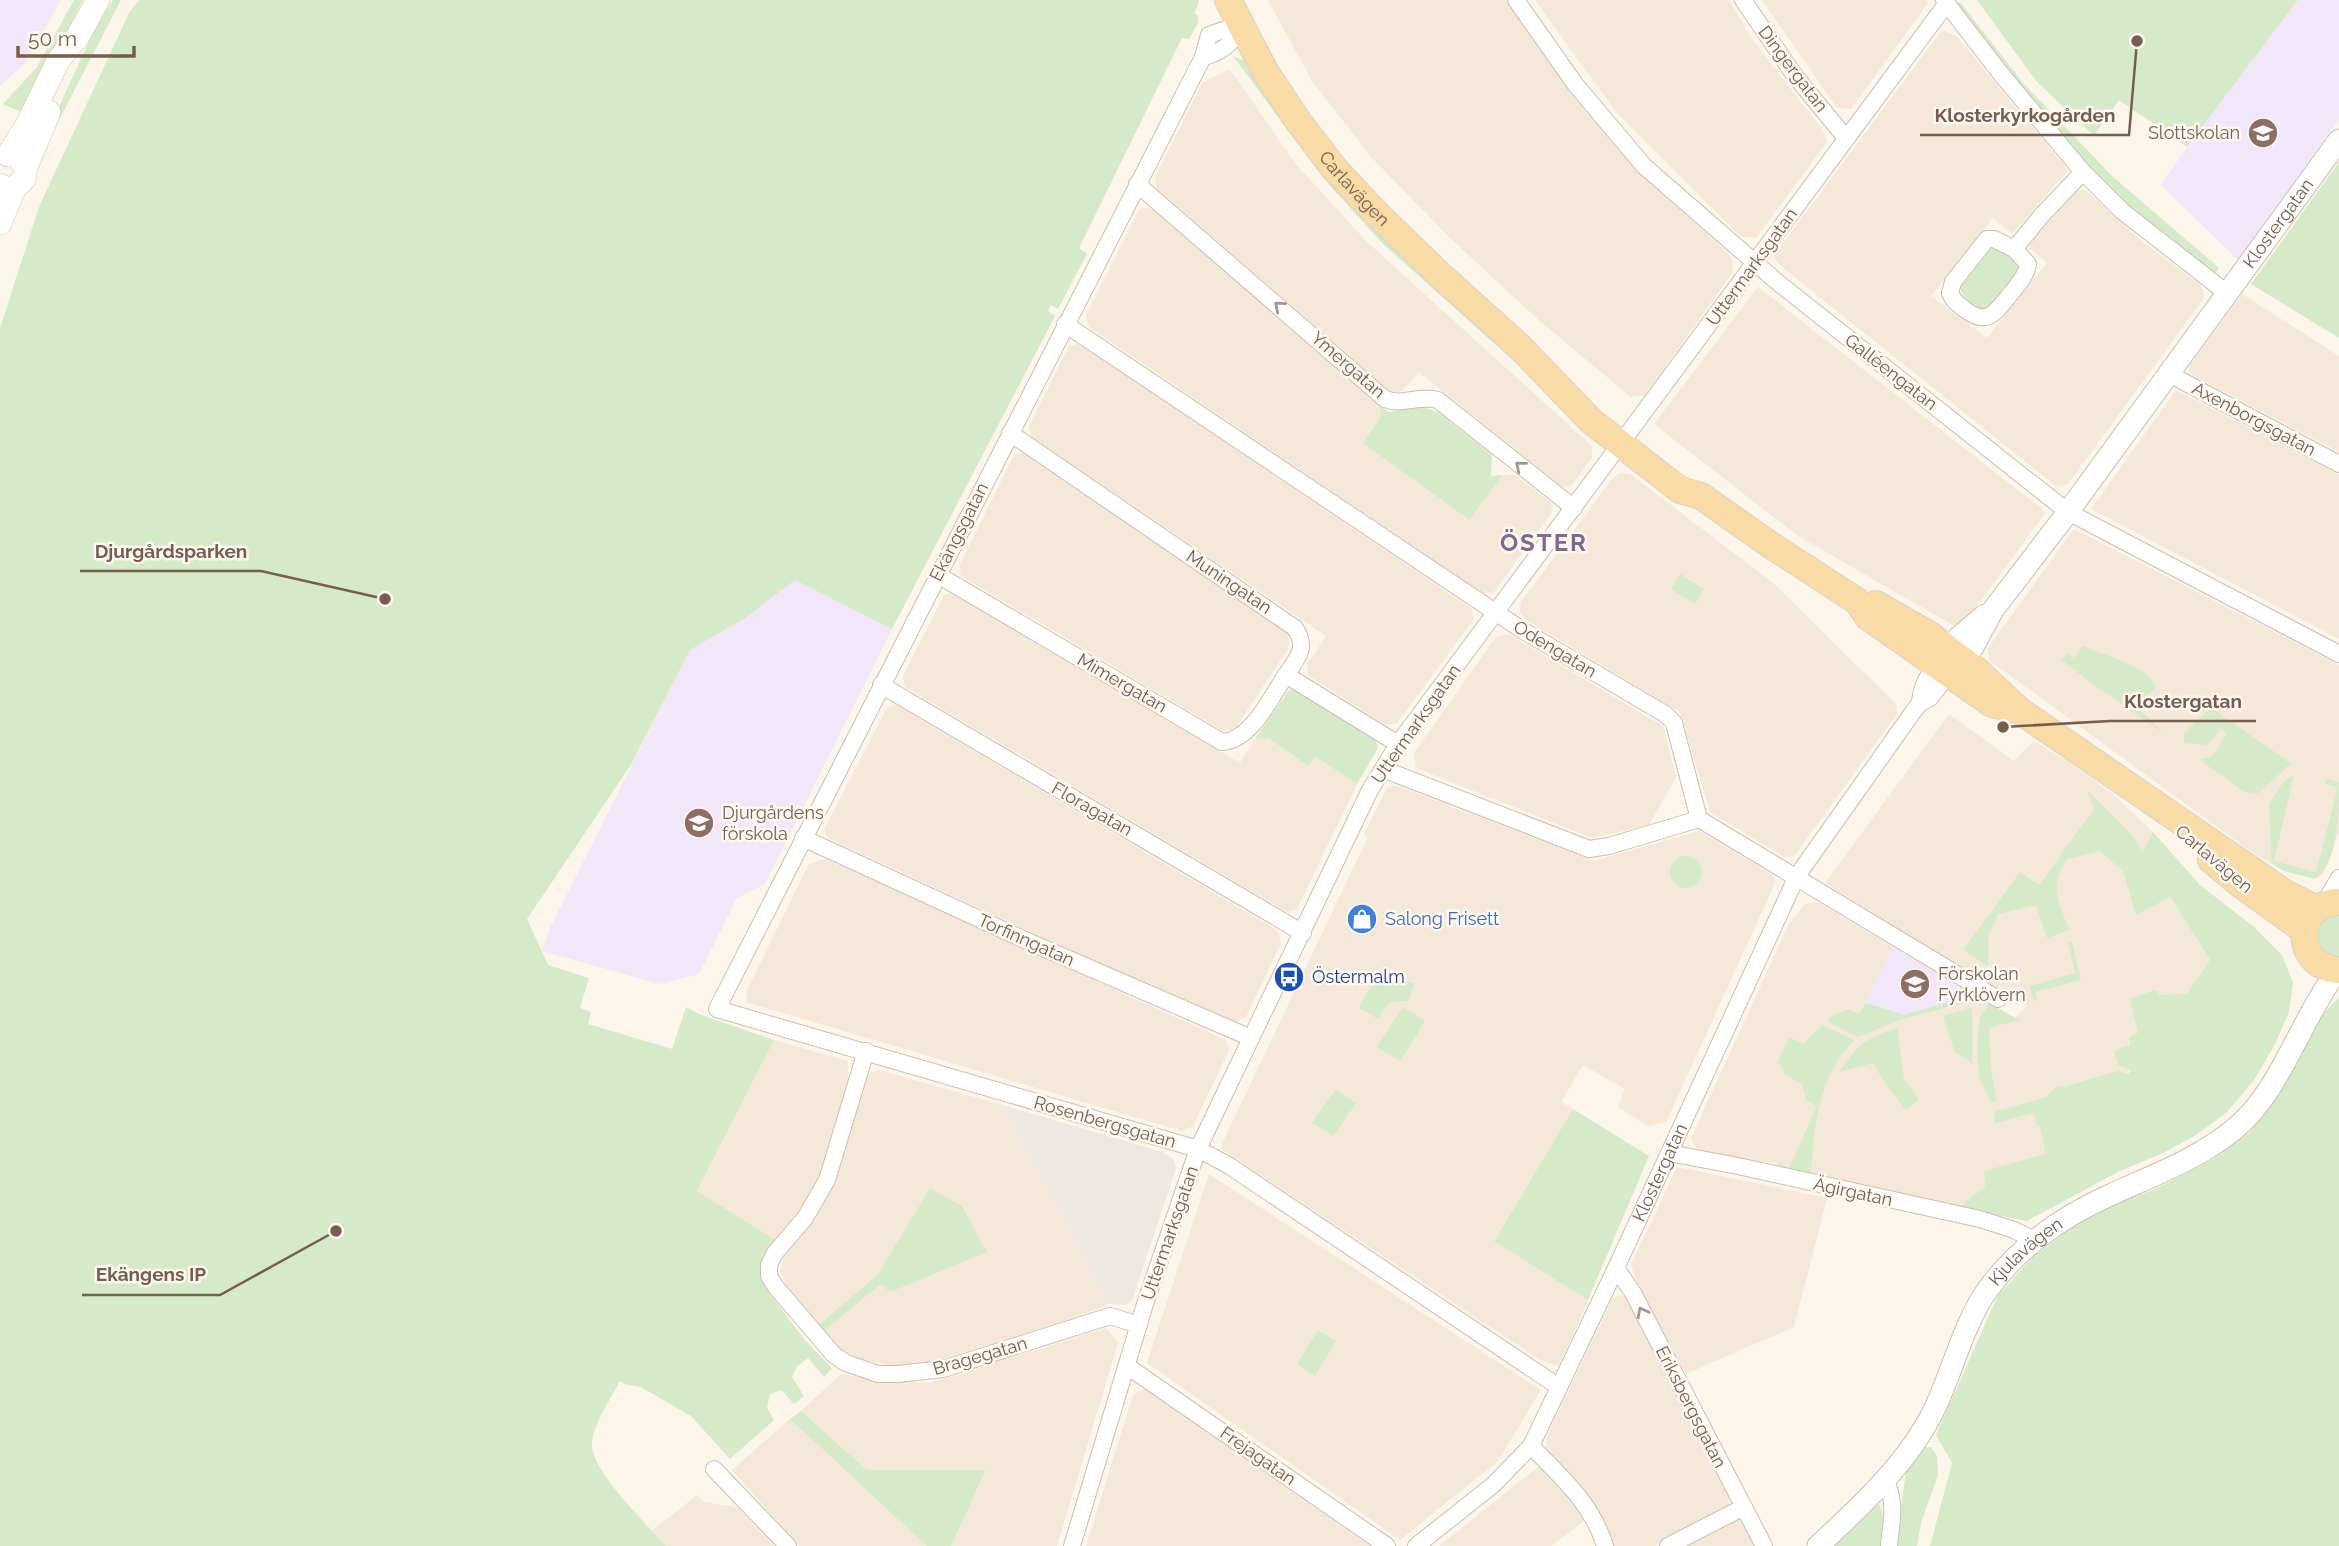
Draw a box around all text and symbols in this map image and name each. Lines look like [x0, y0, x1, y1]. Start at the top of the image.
scale bar [18, 14, 133, 58]
street label: Dingergatan [1754, 22, 1833, 116]
text: 50 m [28, 26, 77, 51]
callout: Klosterkyrkogården [1920, 95, 2129, 135]
text: Klosterkyrkogården [1935, 104, 2115, 126]
school or university icon: Slottskolan [2246, 116, 2280, 150]
place label: Slottskolan [2148, 122, 2240, 143]
street label: Carlavägen [1315, 147, 1394, 230]
street label: Klostergatan [2238, 174, 2317, 272]
street label: Uttermarksgatan [1702, 204, 1801, 330]
one-way arrow [1274, 302, 1287, 314]
street label: Ymergatan [1307, 327, 1390, 402]
street label: Galléengatan [1841, 329, 1942, 414]
street label: Axenborgsgatan [2189, 377, 2320, 460]
one-way arrow [1515, 462, 1527, 475]
street label: Ekängsgatan [925, 479, 992, 585]
district label: ÖSTER [1500, 528, 1588, 557]
callout: Djurgårdsparken [80, 531, 261, 571]
text: Djurgårdsparken [95, 540, 247, 562]
street label: Muningatan [1183, 545, 1276, 618]
street label: Odengatan [1510, 616, 1601, 682]
street label: Mimergatan [1074, 648, 1171, 717]
street label: Uttermarksgatan [1367, 660, 1464, 787]
callout: Klostergatan [2110, 681, 2256, 721]
text: Klostergatan [2124, 690, 2242, 712]
street label: Floragatan [1048, 777, 1136, 840]
place label: Djurgårdens förskola [722, 802, 824, 844]
school or university icon: Djurgårdens förskola [682, 806, 716, 840]
street label: Carlavägen [2171, 820, 2257, 897]
shop icon: Salong Frisett [1345, 902, 1379, 936]
place label: Salong Frisett [1385, 908, 1499, 929]
street label: Torfinngatan [975, 909, 1078, 970]
bus stop icon: Östermalm [1272, 960, 1306, 994]
place label: Förskolan Fyrklövern [1938, 963, 2026, 1005]
place label: Östermalm [1312, 966, 1405, 987]
school or university icon: Förskolan Fyrklövern [1898, 967, 1932, 1001]
street label: Rosenbergsgatan [1032, 1091, 1179, 1152]
street label: Klostergatan [1628, 1120, 1691, 1225]
street label: Uttermarksgatan [1137, 1163, 1202, 1303]
street label: Ägirgatan [1812, 1173, 1895, 1210]
street label: Kjulavägen [1984, 1213, 2066, 1289]
callout: Ekängens IP [82, 1255, 220, 1295]
text: Ekängens IP [96, 1263, 206, 1285]
one-way arrow [1637, 1307, 1651, 1319]
street label: Bragegatan [930, 1332, 1029, 1379]
street label: Eriksbergsgatan [1652, 1342, 1731, 1471]
street label: Frejagatan [1216, 1422, 1300, 1489]

